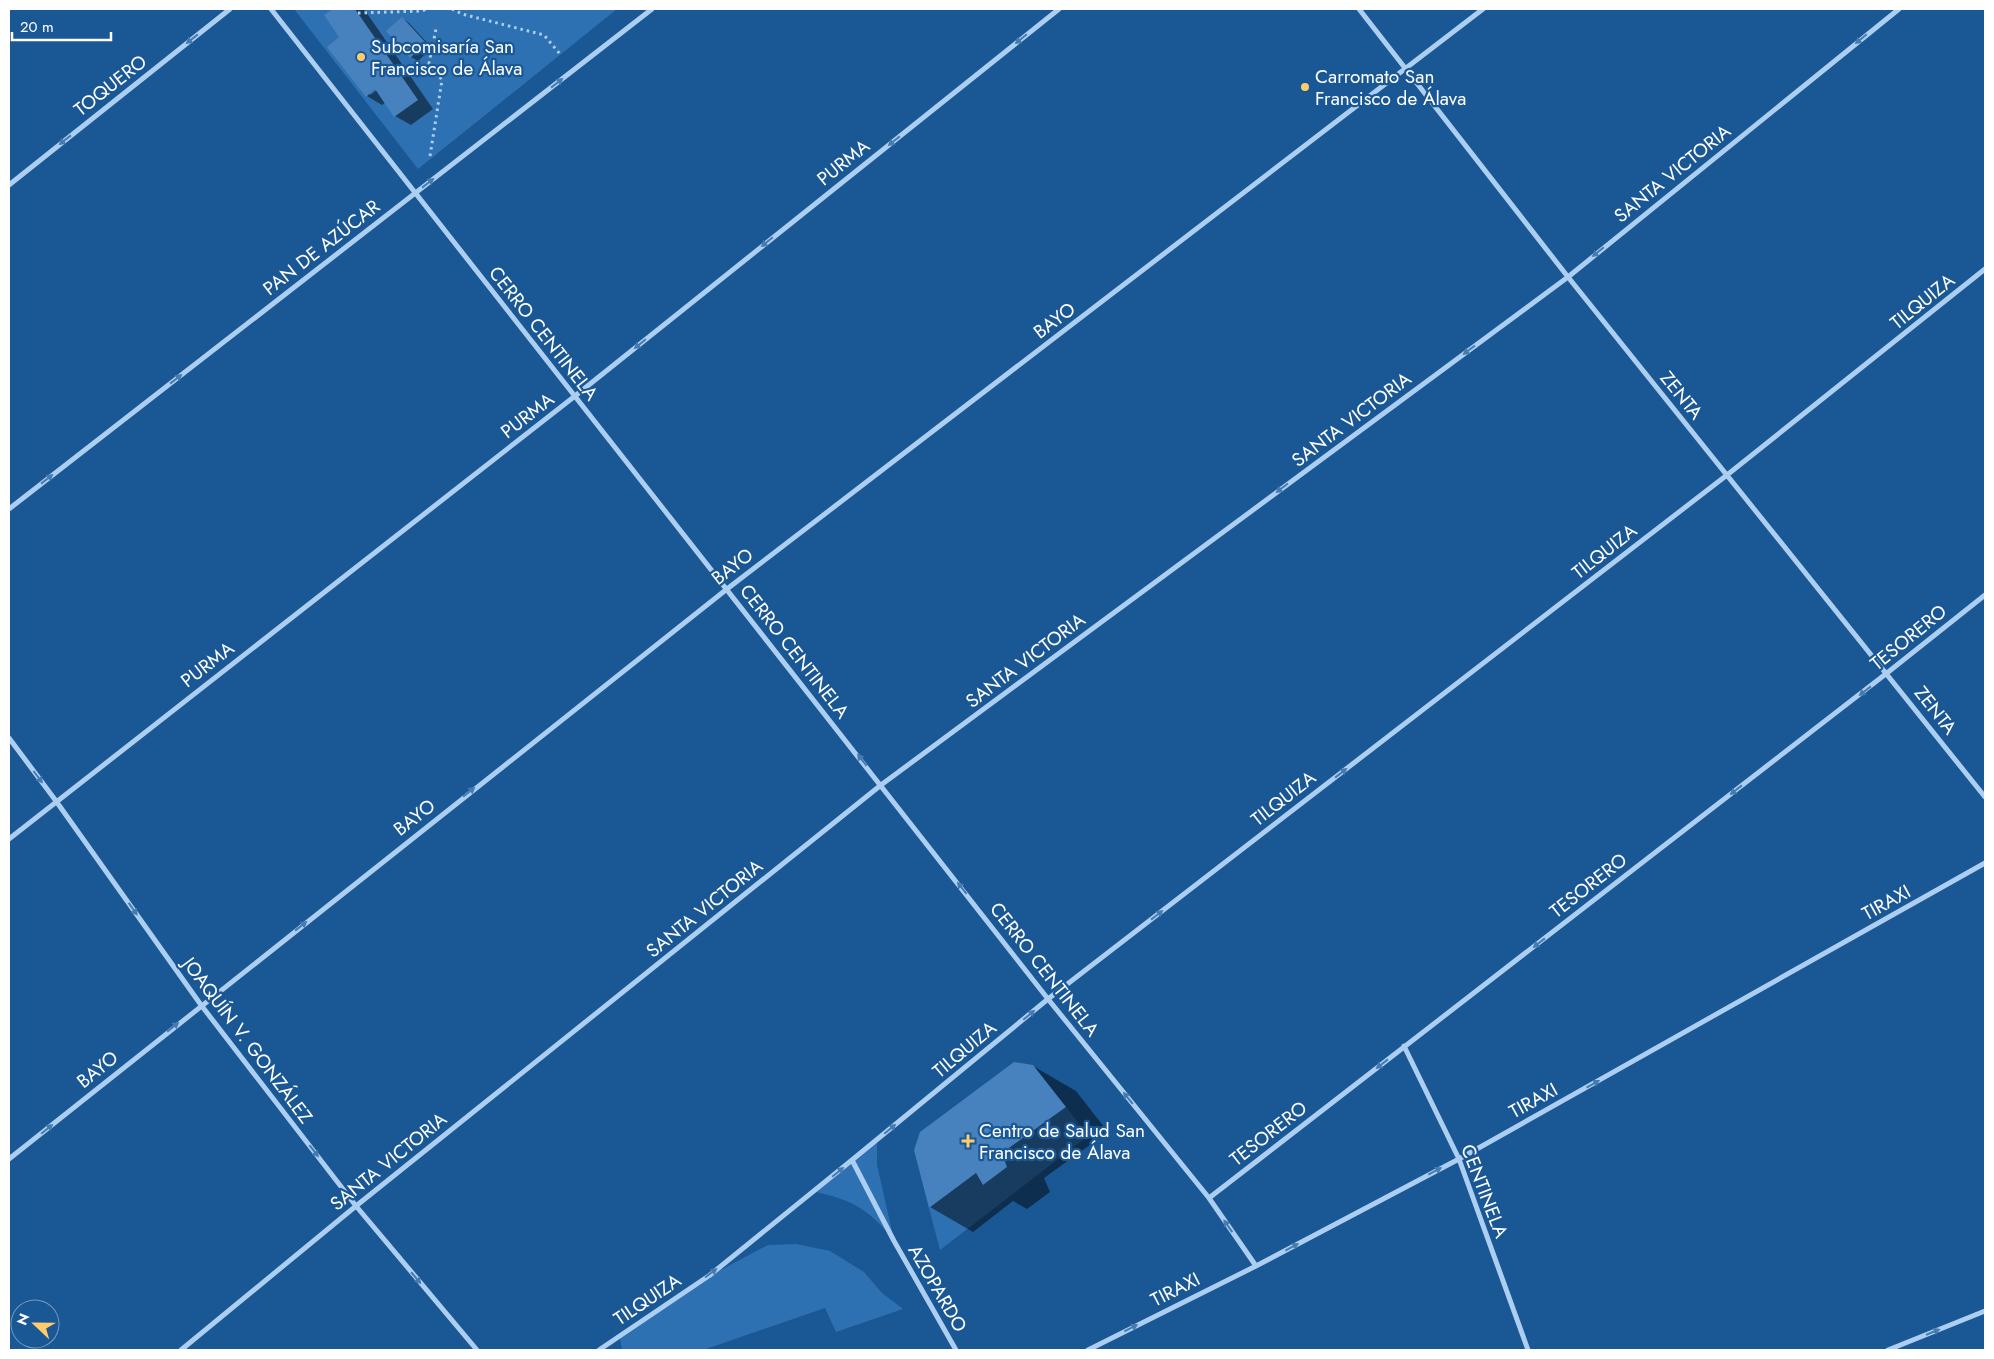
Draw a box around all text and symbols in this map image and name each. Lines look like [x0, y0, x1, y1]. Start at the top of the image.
scale bar [12, 10, 111, 42]
text: 20 m [20, 16, 54, 38]
place label: Subcomisaría San Francisco de Álava [371, 33, 522, 82]
one-way arrow [186, 34, 199, 45]
one-way arrow [1014, 34, 1027, 45]
one-way arrow [1855, 34, 1868, 45]
street label: TOQUERO [68, 48, 152, 122]
marker: Subcomisaría San Francisco de Álava [355, 51, 367, 63]
place label: Carromato San Francisco de Álava [1315, 63, 1466, 112]
one-way arrow [550, 78, 563, 88]
marker: Carromato San Francisco de Álava [1299, 81, 1311, 93]
street label: SANTA VICTORIA [1608, 118, 1737, 229]
street label: PURMA [811, 132, 876, 192]
one-way arrow [59, 135, 72, 146]
one-way arrow [888, 135, 901, 146]
one-way arrow [421, 177, 434, 188]
street label: PAN DE AZÚCAR [257, 193, 386, 302]
one-way arrow [761, 237, 774, 248]
one-way arrow [1592, 246, 1605, 257]
street label: CERRO CENTINELA [482, 260, 605, 407]
street label: TILQUIZA [1884, 267, 1961, 336]
street label: BAYO [1028, 296, 1081, 345]
one-way arrow [634, 339, 647, 350]
one-way arrow [1462, 345, 1476, 355]
street label: SANTA VICTORIA [1286, 365, 1417, 473]
street label: ZENTA [1654, 365, 1710, 426]
one-way arrow [169, 374, 182, 384]
street label: PURMA [495, 386, 560, 445]
one-way arrow [40, 473, 53, 484]
one-way arrow [1276, 483, 1289, 494]
street label: TILQUIZA [1566, 517, 1643, 585]
street label: BAYO [706, 542, 759, 591]
street label: CERRO CENTINELA [733, 578, 856, 725]
street label: TESORERO [1864, 598, 1952, 677]
street label: SANTA VICTORIA [960, 606, 1091, 714]
street label: PURMA [175, 635, 240, 694]
street label: ZENTA [1908, 680, 1963, 741]
one-way arrow [1859, 685, 1872, 696]
one-way arrow [856, 754, 867, 767]
street label: TILQUIZA [1245, 764, 1322, 832]
one-way arrow [1334, 767, 1347, 778]
one-way arrow [33, 770, 43, 784]
one-way arrow [1729, 785, 1743, 795]
one-way arrow [463, 787, 476, 798]
street label: BAYO [388, 793, 441, 842]
street label: TESORERO [1544, 847, 1633, 924]
street label: SANTA VICTORIA [640, 853, 769, 964]
street label: TIRAXI [1857, 878, 1915, 927]
one-way arrow [956, 882, 967, 895]
street label: CERRO CENTINELA [983, 896, 1106, 1043]
one-way arrow [128, 902, 138, 916]
one-way arrow [1150, 909, 1163, 920]
one-way arrow [294, 920, 307, 931]
one-way arrow [1532, 937, 1545, 948]
street label: JOAQUÍN V. GONZÁLEZ [174, 949, 319, 1129]
one-way arrow [1022, 1009, 1035, 1020]
street label: TILQUIZA [927, 1014, 1002, 1084]
one-way arrow [167, 1021, 180, 1032]
street label: BAYO [71, 1044, 124, 1094]
one-way arrow [1376, 1058, 1389, 1069]
street label: TIRAXI [1504, 1076, 1562, 1125]
one-way arrow [1586, 1079, 1599, 1088]
one-way arrow [1123, 1091, 1134, 1104]
street label: TESORERO [1224, 1095, 1313, 1172]
street label: SANTA VICTORIA [324, 1106, 453, 1217]
place label: Centro de Salud San Francisco de Álava [979, 1117, 1145, 1166]
one-way arrow [40, 1123, 53, 1134]
one-way arrow [884, 1124, 896, 1135]
marker: Centro de Salud San Francisco de Álava [961, 1134, 975, 1148]
street label: CENTINELA [1454, 1140, 1515, 1242]
one-way arrow [308, 1144, 319, 1157]
one-way arrow [831, 1166, 844, 1177]
one-way arrow [1428, 1167, 1443, 1175]
one-way arrow [1223, 1219, 1233, 1232]
street label: AZOPARDO [902, 1239, 974, 1337]
one-way arrow [1284, 1243, 1299, 1251]
street label: TIRAXI [1146, 1266, 1204, 1313]
street label: TILQUIZA [608, 1267, 687, 1332]
one-way arrow [704, 1268, 718, 1278]
one-way arrow [410, 1271, 421, 1284]
north arrow [10, 1299, 60, 1349]
text: N [12, 1310, 34, 1328]
one-way arrow [1124, 1324, 1138, 1332]
one-way arrow [1926, 1328, 1941, 1336]

